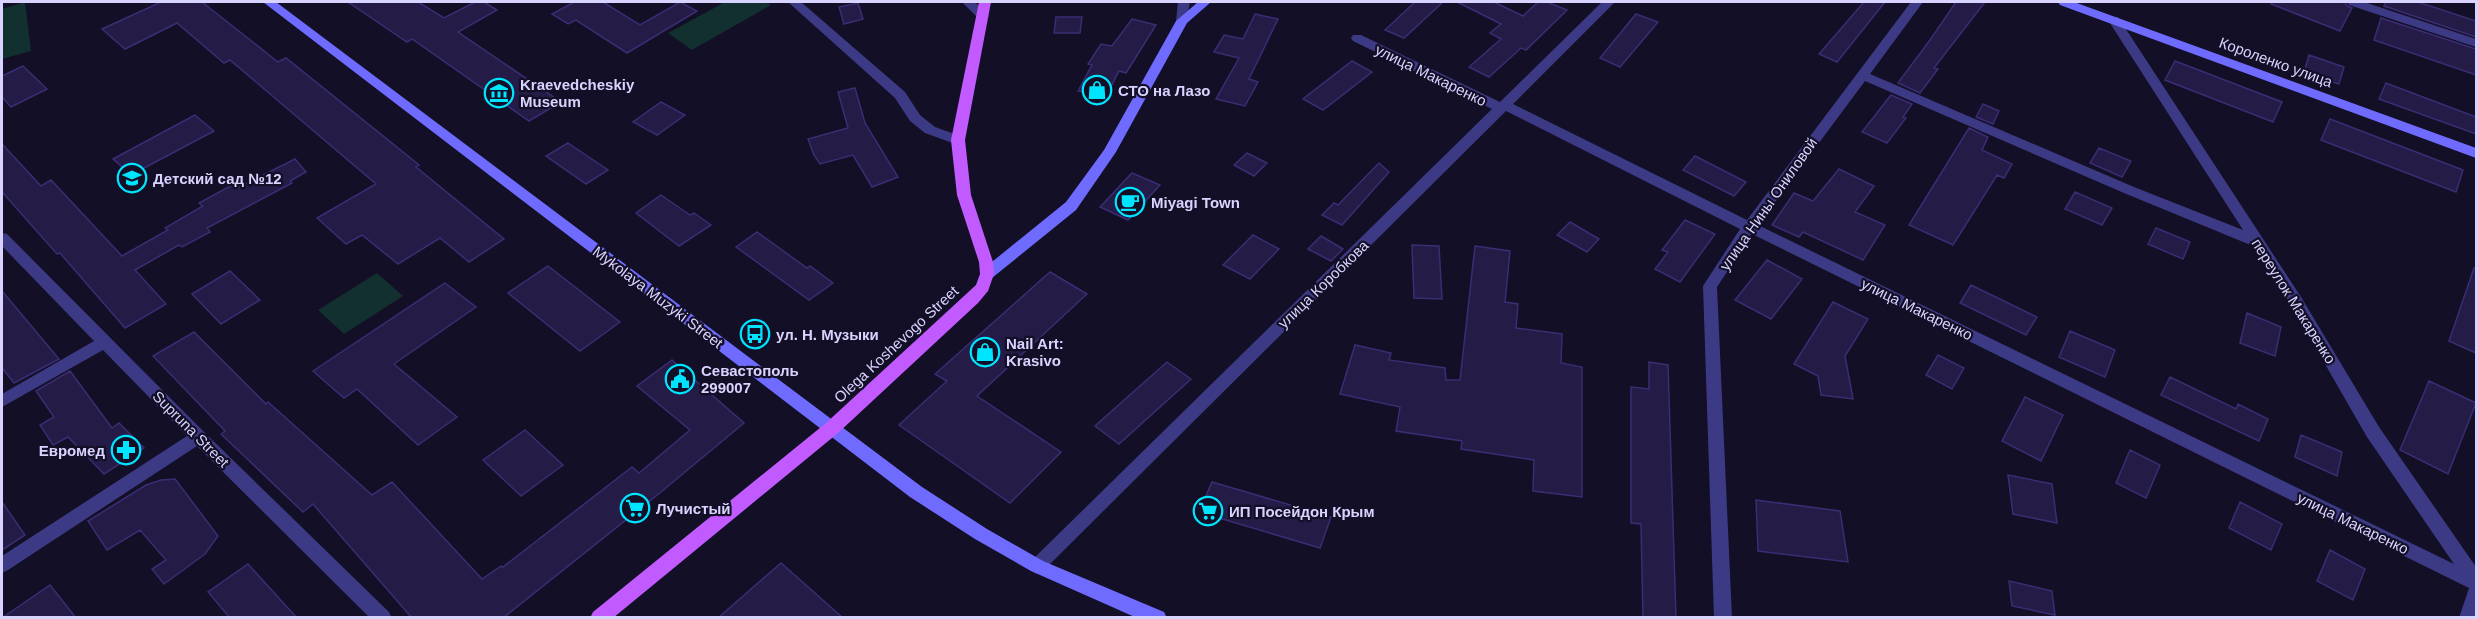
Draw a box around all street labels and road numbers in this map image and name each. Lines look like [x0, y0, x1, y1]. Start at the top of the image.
street label: Короленко улица [2217, 34, 2336, 91]
street label: улица Макаренко [1373, 41, 1489, 109]
street label: улица Нины Ониловой [1716, 134, 1820, 274]
street label: переулок Макаренко [2249, 235, 2339, 367]
street label: улица Коробкова [1274, 236, 1372, 331]
street label: Mykolaya Muzyki Street [590, 243, 727, 352]
street label: улица Макаренко [1859, 275, 1975, 343]
street label: Olega Koshevogo Street [830, 281, 962, 406]
street label: Supruna Street [149, 387, 233, 471]
street label: улица Макаренко [2295, 489, 2411, 557]

